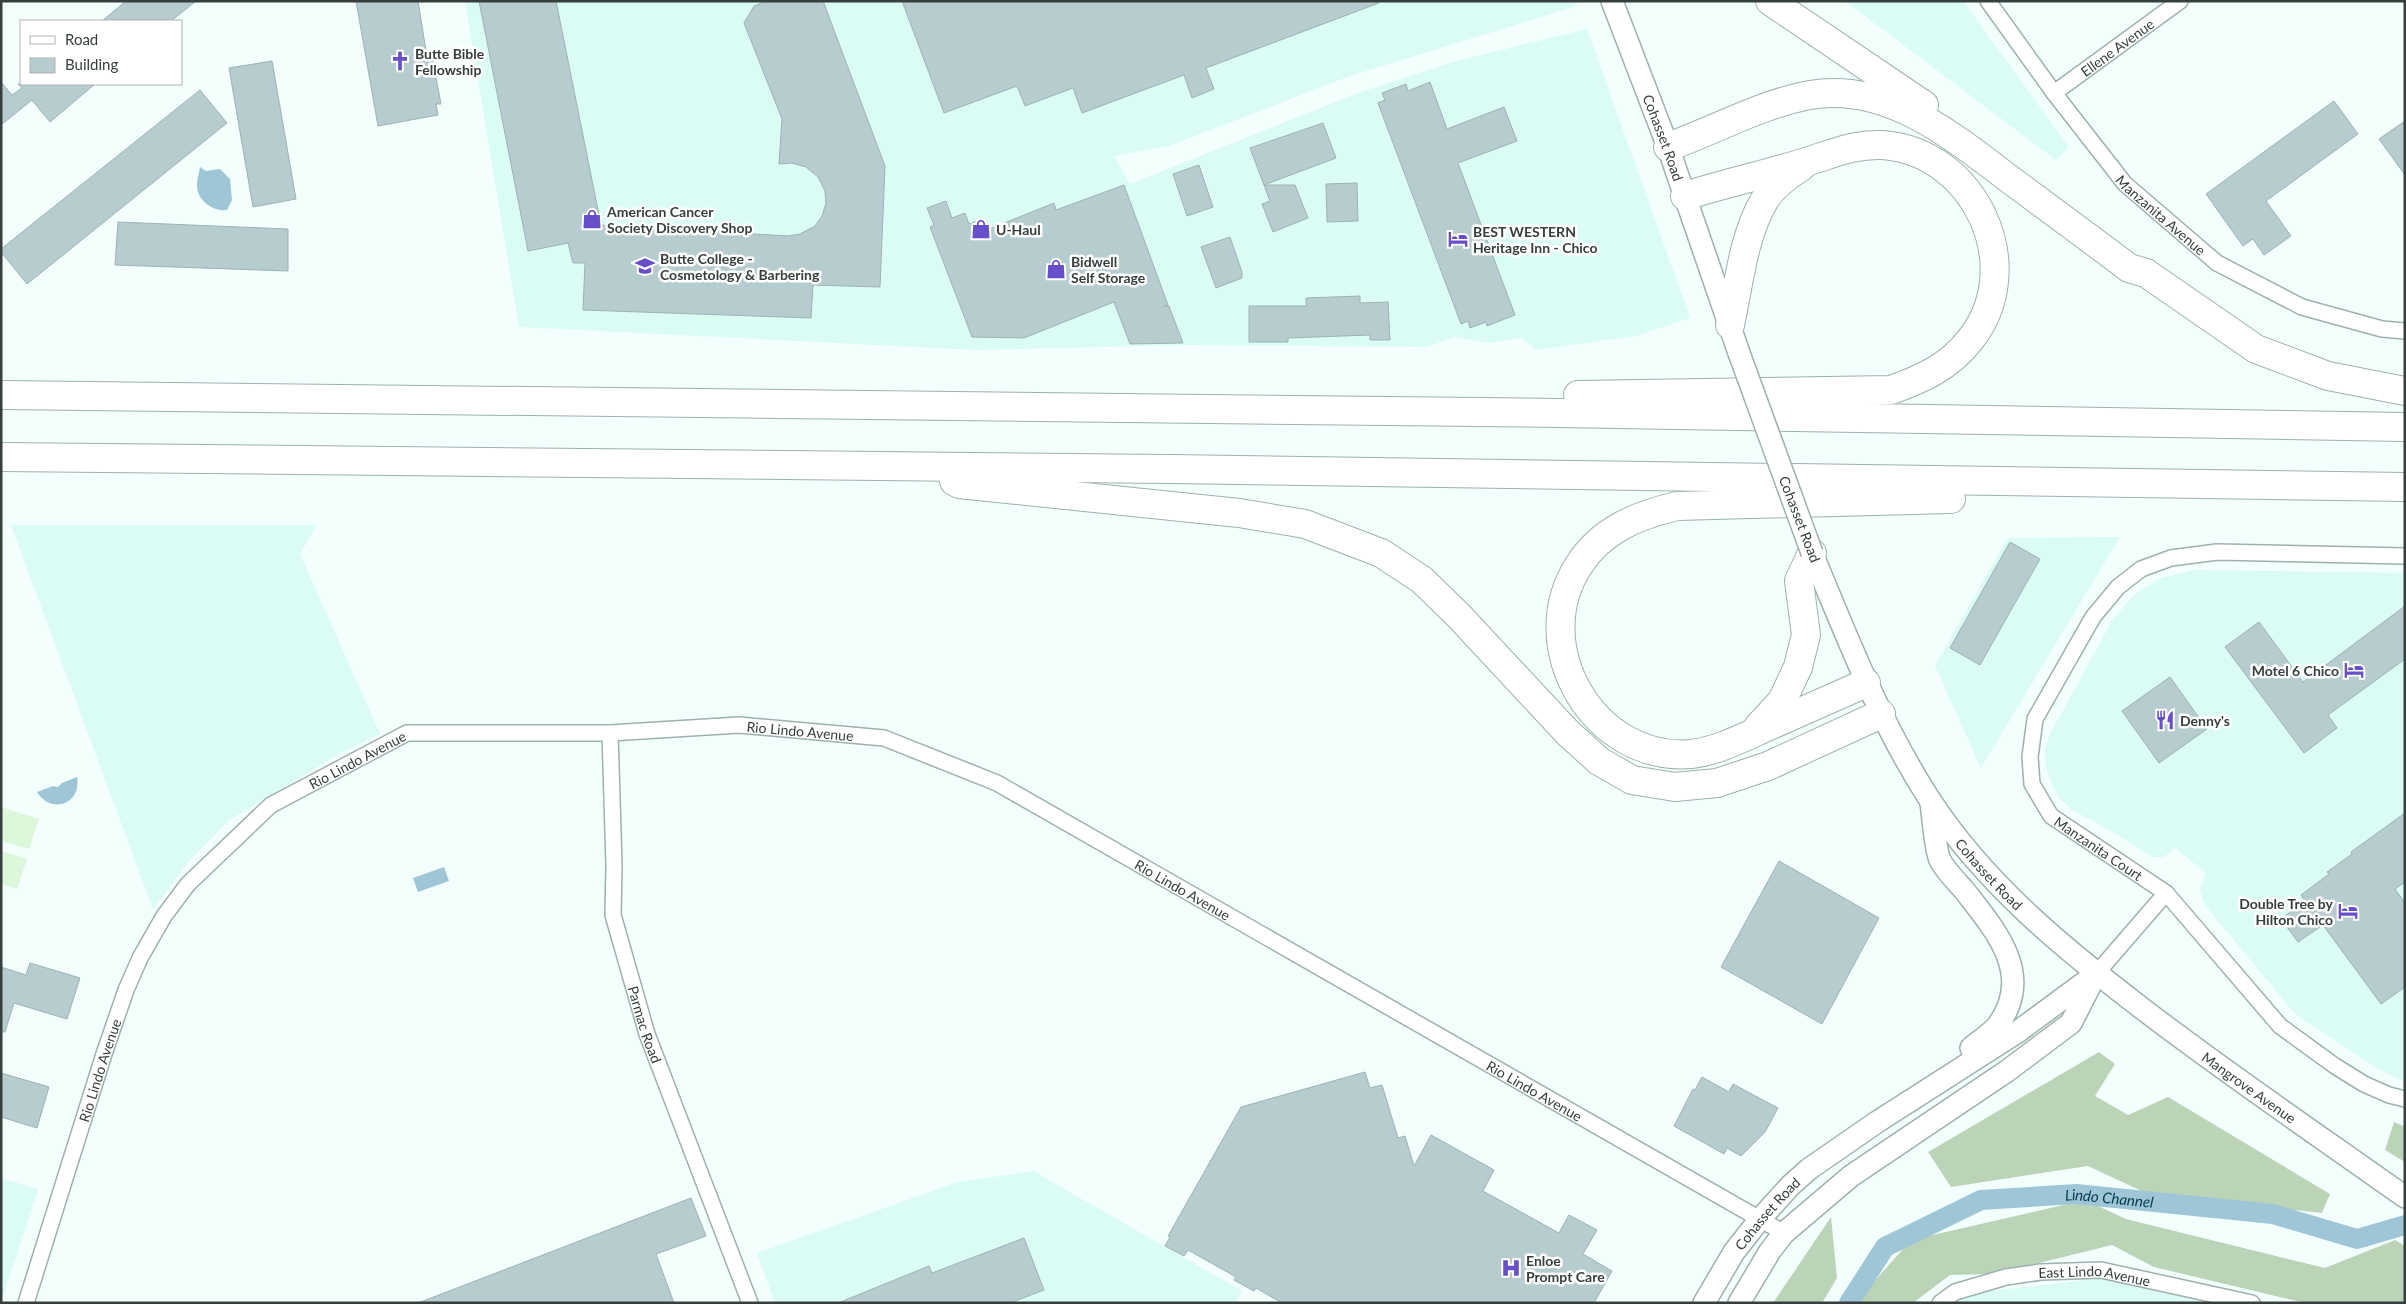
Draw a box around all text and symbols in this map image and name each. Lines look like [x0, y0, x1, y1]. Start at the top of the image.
street label: Ellene Avenue [2077, 15, 2157, 79]
legend [20, 20, 182, 85]
text: Road [65, 30, 98, 48]
place label: Butte Bible Fellowship [415, 45, 485, 78]
church icon: Butte Bible Fellowship [389, 50, 411, 72]
text: Building [65, 55, 118, 73]
street label: Cohasset Road [1640, 92, 1688, 183]
street label: Manzanita Avenue [2112, 171, 2210, 258]
place label: American Cancer Society Discovery Shop [606, 203, 753, 236]
shop icon: American Cancer Society Discovery Shop [581, 208, 603, 230]
shop icon: U-Haul [970, 218, 992, 240]
place label: U-Haul [996, 221, 1041, 238]
place label: BEST WESTERN Heritage Inn - Chico [1473, 223, 1598, 256]
hotel icon: BEST WESTERN Heritage Inn - Chico [1447, 228, 1469, 250]
place label: Butte College - Cosmetology & Barbering [660, 250, 820, 283]
place label: Bidwell Self Storage [1071, 253, 1146, 286]
school or university icon: Butte College - Cosmetology & Barbering [634, 255, 656, 277]
shop icon: Bidwell Self Storage [1045, 258, 1067, 280]
street label: Cohasset Road [1776, 473, 1824, 565]
hotel icon: Motel 6 Chico [2343, 659, 2365, 681]
place label: Motel 6 Chico [2252, 662, 2339, 679]
restaurant icon: Denny's [2154, 709, 2176, 731]
place label: Denny's [2180, 712, 2230, 729]
street label: Rio Lindo Avenue [746, 717, 854, 744]
street label: Rio Lindo Avenue [306, 727, 409, 792]
street label: Manzanita Court [2051, 812, 2146, 884]
street label: Cohasset Road [1952, 835, 2026, 913]
street label: Rio Lindo Avenue [1132, 855, 1234, 923]
place label: Double Tree by Hilton Chico [2239, 895, 2334, 928]
hotel icon: Double Tree by Hilton Chico [2337, 900, 2359, 922]
street label: Parmac Road [625, 984, 666, 1065]
street label: Rio Lindo Avenue [75, 1017, 124, 1124]
street label: Mangrove Avenue [2199, 1048, 2300, 1126]
street label: Rio Lindo Avenue [1484, 1056, 1585, 1124]
street label: Cohasset Road [1731, 1173, 1803, 1253]
water label: Lindo Channel [2064, 1185, 2155, 1211]
place label: Enloe Prompt Care [1526, 1252, 1605, 1285]
hospital icon: Enloe Prompt Care [1500, 1257, 1522, 1279]
street label: East Lindo Avenue [2038, 1261, 2152, 1289]

